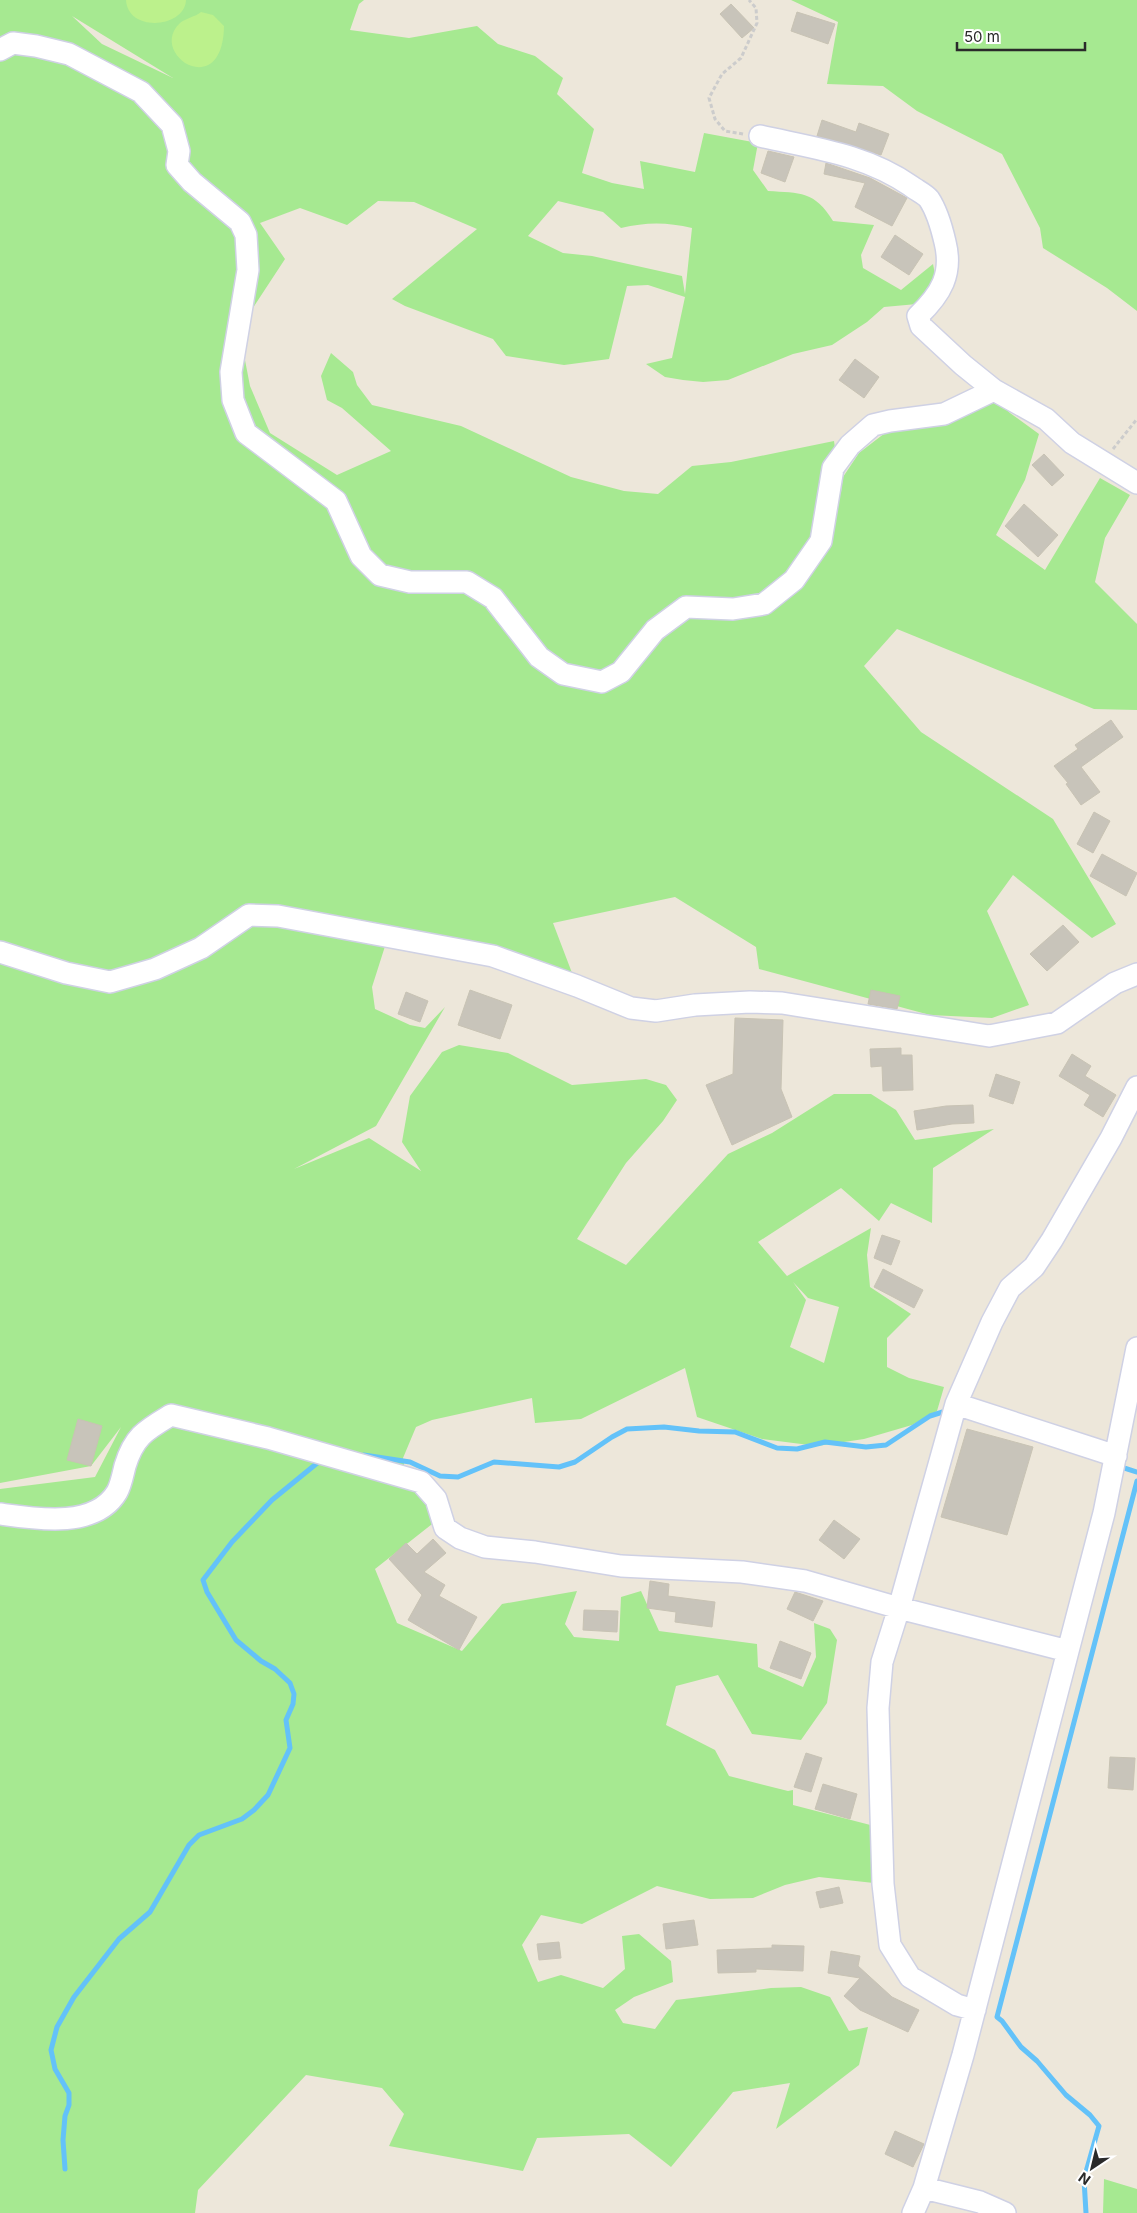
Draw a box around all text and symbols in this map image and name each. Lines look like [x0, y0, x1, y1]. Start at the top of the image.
scale bar [957, 20, 1084, 52]
text: 50 m [964, 27, 1000, 46]
north arrow [1067, 2143, 1117, 2193]
text: N [1075, 2169, 1094, 2189]

